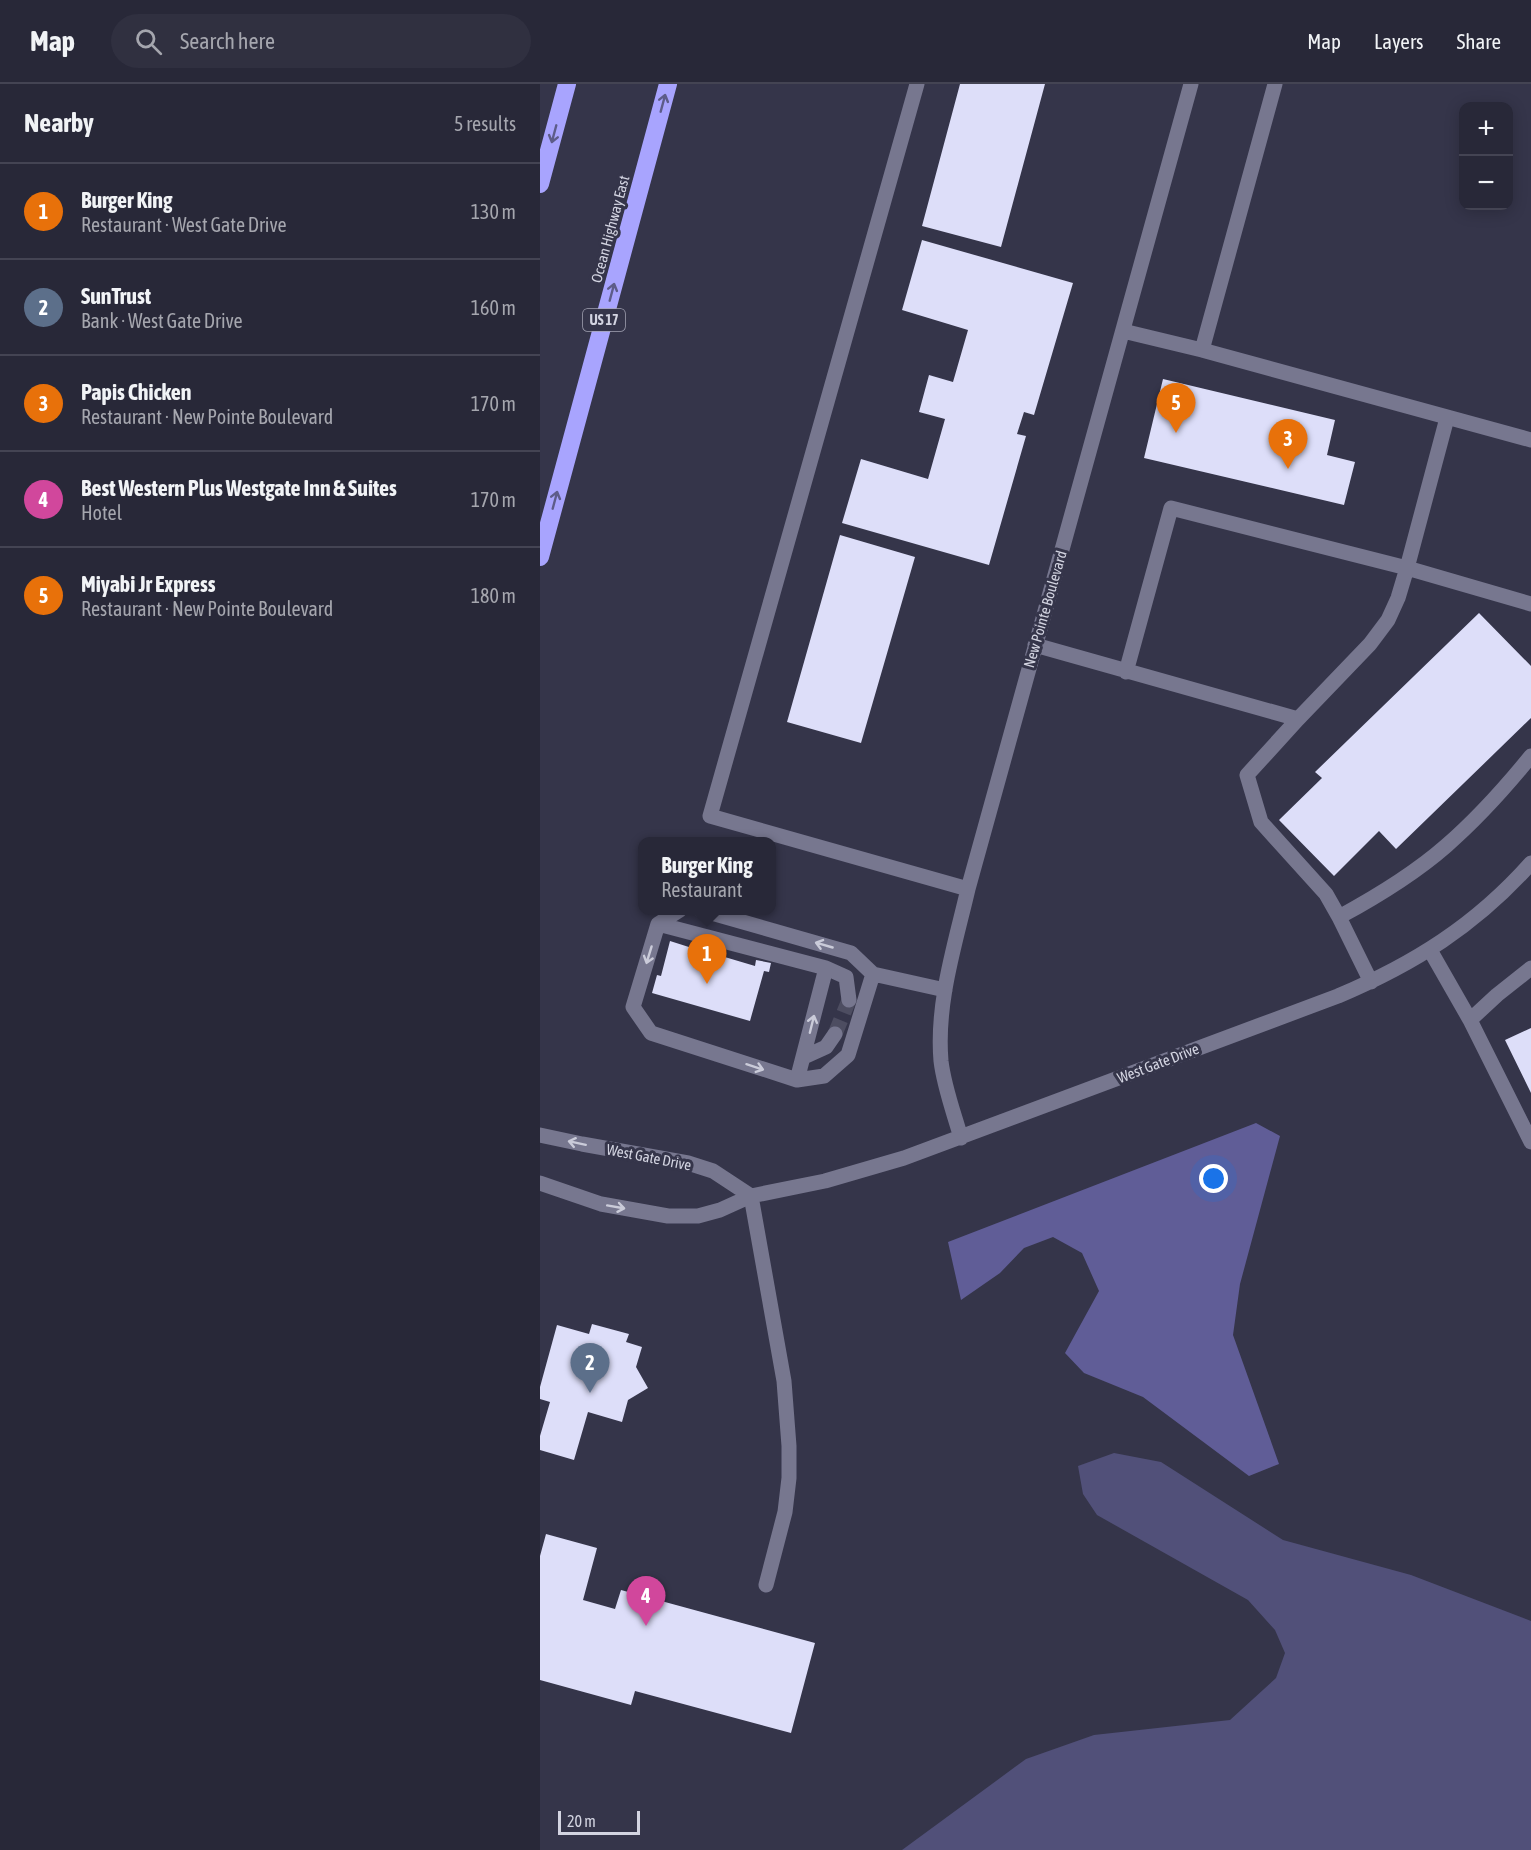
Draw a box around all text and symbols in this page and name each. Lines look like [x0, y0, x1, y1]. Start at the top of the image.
search box [111, 14, 531, 68]
text: Map [30, 25, 75, 57]
icon: search [132, 25, 165, 58]
text: Search here [180, 28, 275, 54]
text: Map [1307, 29, 1341, 53]
text: Layers [1374, 29, 1424, 53]
text: Share [1457, 29, 1501, 53]
one-way arrow [658, 94, 669, 113]
map controls [1459, 102, 1513, 210]
button: + [1459, 102, 1513, 156]
text: Nearby [24, 108, 94, 138]
text: 5 results [454, 112, 516, 135]
one-way arrow [547, 124, 559, 143]
button: − [1459, 156, 1513, 210]
street label: Ocean Highway East [588, 174, 632, 284]
text: Burger King [81, 187, 172, 213]
text: 1 [39, 200, 48, 223]
text: 130 m [471, 200, 516, 223]
text: Restaurant · West Gate Drive [81, 213, 287, 236]
text: SunTrust [81, 283, 151, 309]
one-way arrow [607, 283, 618, 302]
text: 2 [39, 296, 48, 319]
text: 160 m [471, 296, 516, 319]
text: Bank · West Gate Drive [81, 309, 243, 332]
road number: US 17 [583, 309, 625, 331]
text: Papis Chicken [81, 379, 192, 405]
pin: 5 [1156, 384, 1196, 433]
text: 3 [39, 392, 48, 415]
text: 170 m [471, 392, 516, 415]
text: Restaurant · New Pointe Boulevard [81, 405, 333, 428]
pin: 3 [1268, 420, 1308, 469]
text: Best Western Plus Westgate Inn & Suites [81, 475, 397, 501]
text: 4 [39, 488, 48, 511]
text: 170 m [471, 488, 516, 511]
one-way arrow [550, 491, 562, 510]
text: Hotel [81, 501, 122, 524]
street label: New Pointe Boulevard [1020, 549, 1070, 669]
text: Miyabi Jr Express [81, 571, 216, 597]
text: 5 [39, 584, 48, 607]
text: 180 m [471, 584, 516, 607]
text: Restaurant · New Pointe Boulevard [81, 597, 333, 620]
popup [638, 837, 776, 915]
text: Burger King [661, 852, 753, 878]
text: Restaurant [661, 878, 742, 901]
pin: 1 [688, 934, 726, 984]
one-way arrow [815, 939, 834, 951]
one-way arrow [643, 945, 654, 964]
one-way arrow [807, 1014, 819, 1033]
street label: West Gate Drive [1115, 1040, 1201, 1086]
one-way arrow [745, 1062, 764, 1073]
one-way arrow [568, 1137, 588, 1148]
street label: West Gate Drive [605, 1140, 693, 1174]
your location [1199, 1164, 1228, 1193]
one-way arrow [605, 1202, 625, 1213]
pin: 2 [571, 1344, 610, 1393]
pin: 4 [626, 1576, 666, 1626]
scale bar [558, 1808, 640, 1836]
text: 20 m [567, 1812, 596, 1830]

